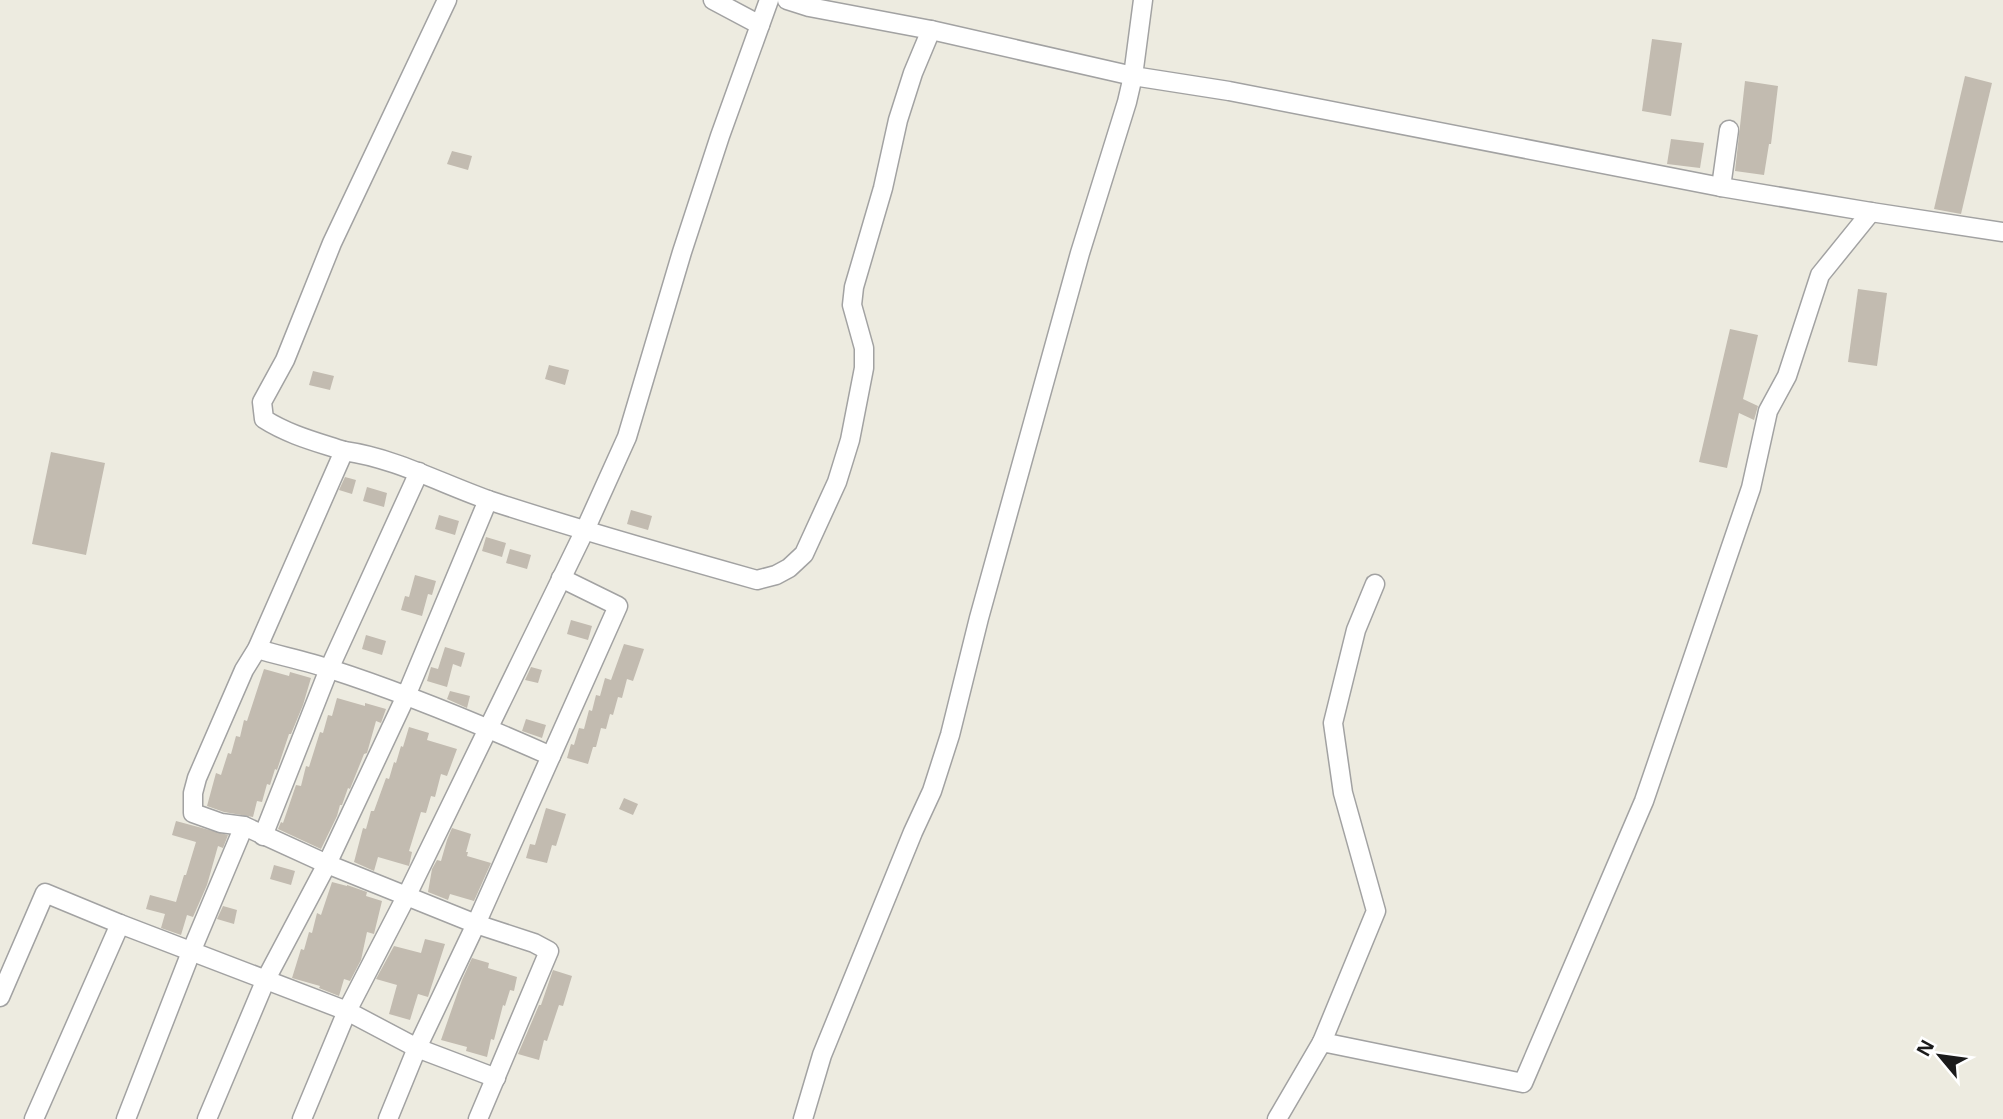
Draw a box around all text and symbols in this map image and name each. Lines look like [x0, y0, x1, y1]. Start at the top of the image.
north arrow [1905, 1021, 1975, 1091]
text: N [1910, 1035, 1940, 1061]

